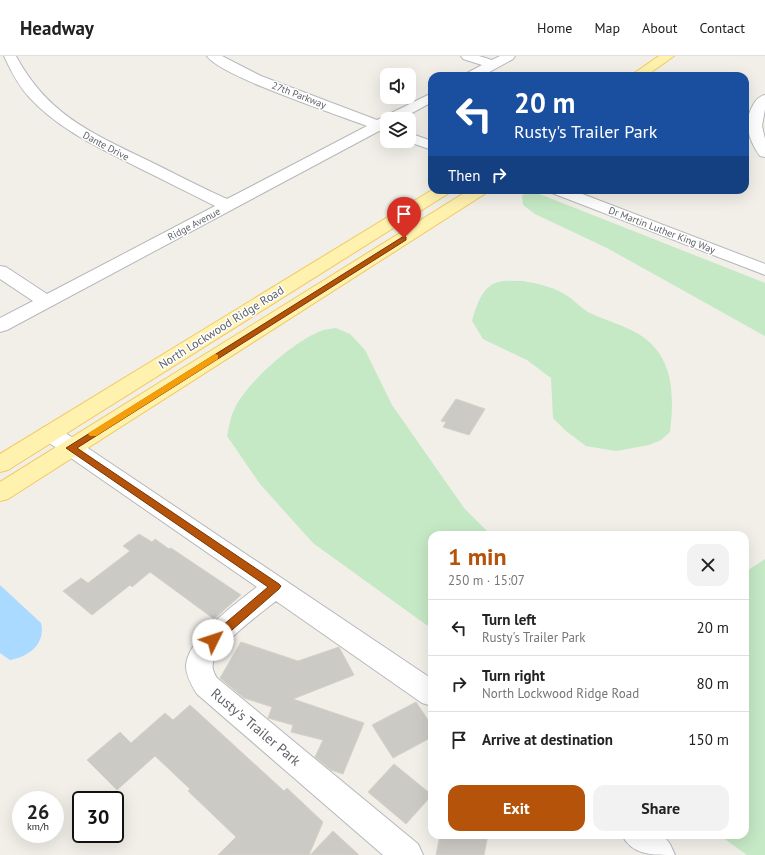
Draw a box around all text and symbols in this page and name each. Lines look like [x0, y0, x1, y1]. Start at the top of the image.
text: Headway [20, 16, 94, 40]
text: Home [537, 19, 572, 37]
text: Map [594, 19, 620, 37]
text: About [642, 19, 678, 37]
text: Contact [700, 19, 745, 37]
map controls [380, 68, 416, 148]
button: sound [380, 68, 416, 104]
street label: 27th Parkway [270, 79, 329, 111]
text: 20 m [514, 84, 575, 121]
icon: left [448, 88, 500, 140]
button: layers [380, 112, 416, 148]
text: Rusty's Trailer Park [514, 120, 657, 143]
street label: Dante Drive [81, 128, 131, 164]
icon: right [488, 164, 510, 186]
text: Then [448, 166, 480, 185]
pin [387, 197, 421, 238]
icon: arrive [393, 203, 415, 225]
street label: Dr Martin Luther King Way [607, 204, 718, 256]
street label: Ridge Avenue [165, 205, 223, 243]
street label: North Lockwood Ridge Road [156, 282, 286, 372]
text: 1 min [448, 541, 507, 572]
button: close [687, 544, 729, 586]
text: 250 m · 15:07 [448, 572, 525, 589]
text: Turn left [482, 610, 536, 629]
icon: left [448, 617, 470, 639]
text: 20 m [696, 618, 729, 637]
position arrow [192, 619, 234, 661]
text: Rusty's Trailer Park [482, 629, 586, 646]
text: Turn right [482, 666, 545, 685]
icon: right [448, 673, 470, 695]
text: 80 m [696, 674, 729, 693]
street label: Rusty's Trailer Park [208, 684, 305, 770]
text: North Lockwood Ridge Road [482, 685, 639, 702]
icon: arrive [448, 729, 470, 751]
text: Arrive at destination [482, 730, 613, 749]
text: 150 m [688, 730, 729, 749]
button: Exit [448, 785, 585, 831]
button: Share [593, 785, 729, 831]
speed limit sign: 30 [72, 791, 124, 843]
text: 26 [27, 799, 49, 825]
text: km/h [27, 820, 49, 833]

